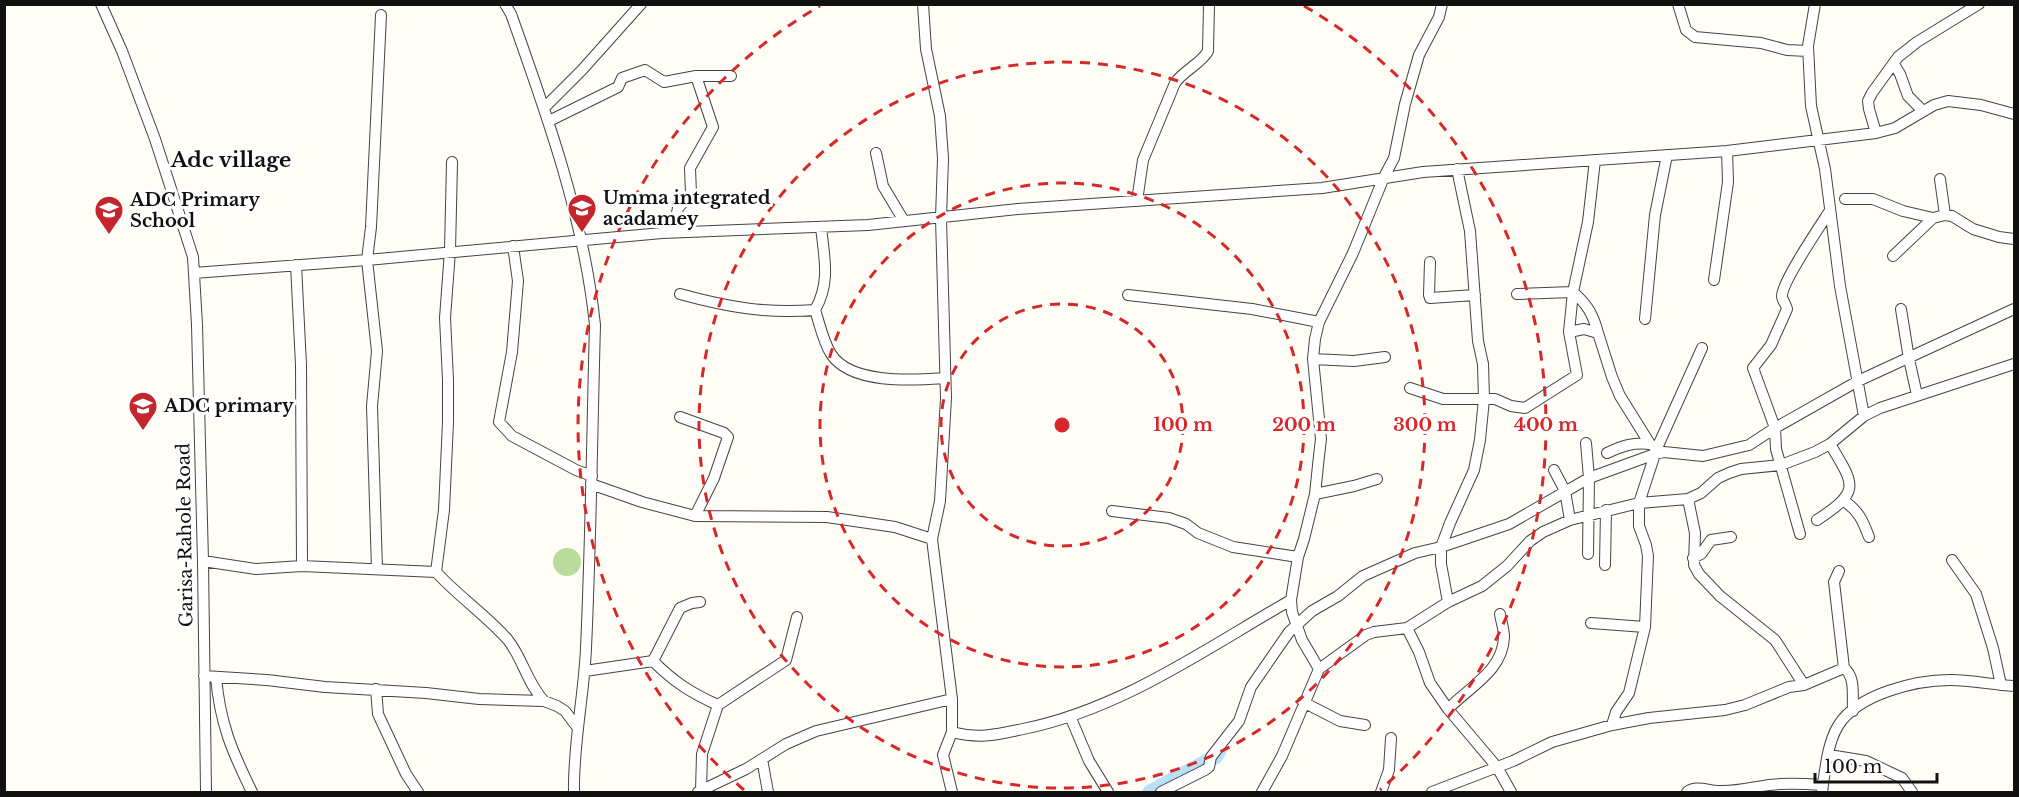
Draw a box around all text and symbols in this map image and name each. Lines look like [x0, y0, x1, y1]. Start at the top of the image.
district label: Adc village [170, 147, 291, 173]
place label: Umma integrated acadamey [603, 187, 771, 230]
place label: ADC Primary School [129, 189, 260, 232]
school or university icon: Umma integrated acadamey [566, 192, 598, 234]
school or university icon: ADC Primary School [93, 194, 125, 236]
school or university icon: ADC primary [127, 390, 159, 432]
place label: ADC primary [163, 395, 294, 417]
text: 100 m [1153, 414, 1213, 436]
text: 200 m [1272, 414, 1336, 436]
text: 300 m [1393, 414, 1457, 436]
text: 400 m [1514, 414, 1578, 436]
centre of rings [1052, 415, 1072, 435]
street label: Garisa-Rahole Road [172, 443, 198, 627]
scale bar [1815, 746, 1936, 784]
text: 100 m [1824, 756, 1882, 778]

